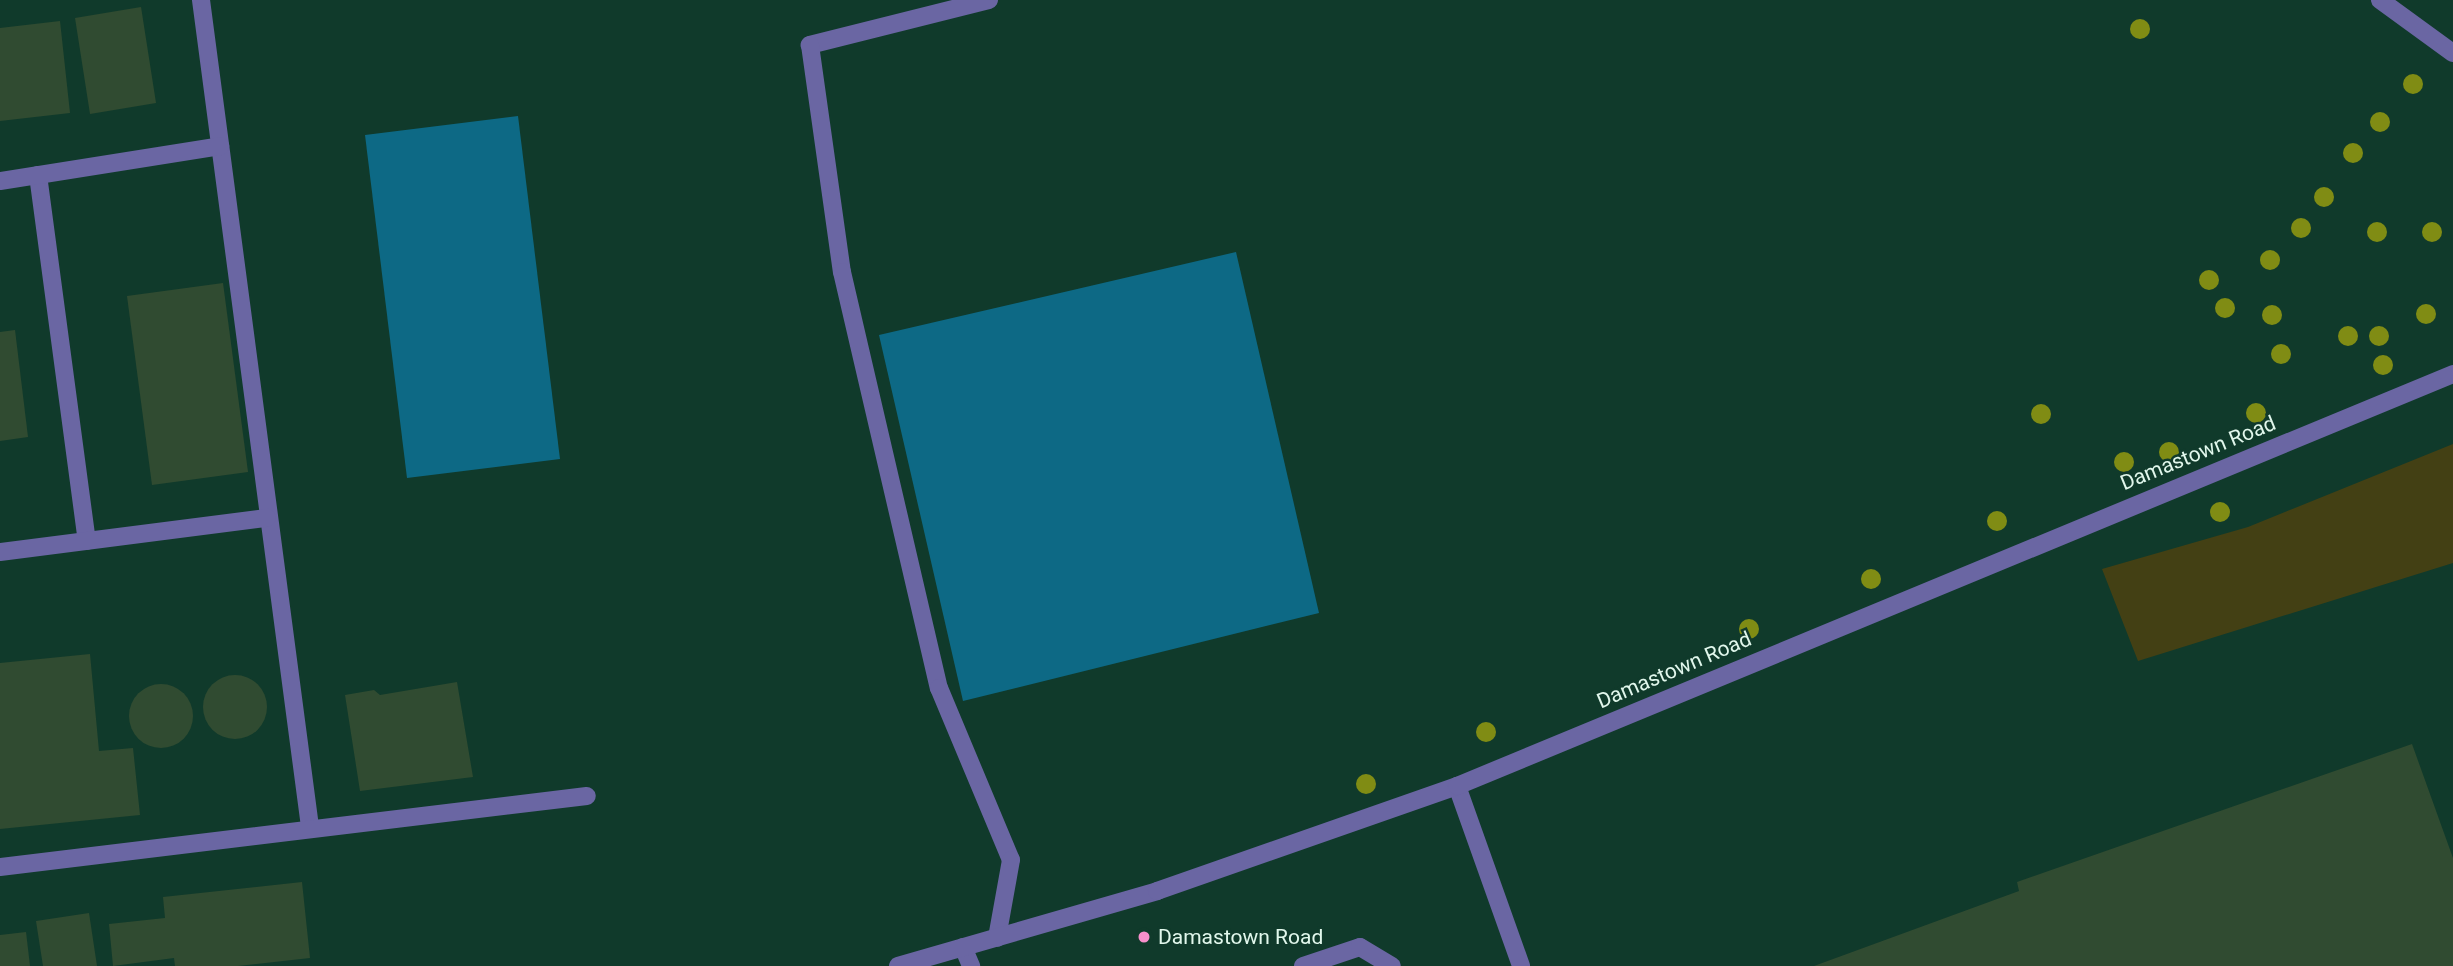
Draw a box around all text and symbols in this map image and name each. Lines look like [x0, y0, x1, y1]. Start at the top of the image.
street label: Damastown Road [2117, 410, 2279, 496]
street label: Damastown Road [1593, 626, 1755, 714]
place label: Damastown Road [1158, 924, 1323, 950]
marker: Damastown Road [1136, 929, 1152, 945]

